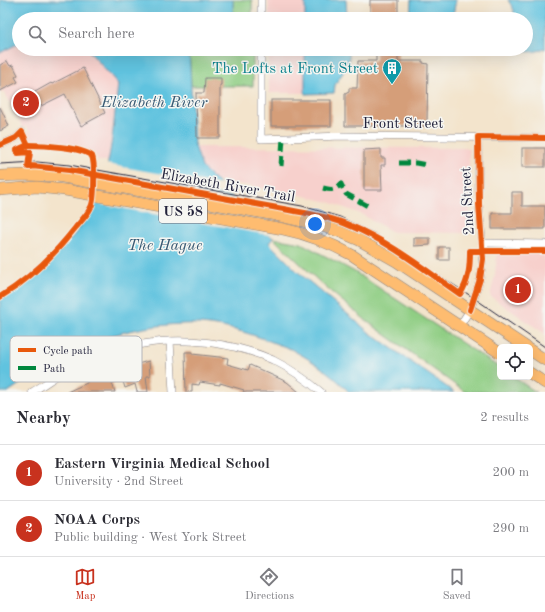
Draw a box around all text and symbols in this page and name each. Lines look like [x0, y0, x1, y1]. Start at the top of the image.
search box [12, 12, 533, 56]
icon: search [26, 23, 48, 45]
text: Search here [58, 27, 135, 42]
building icon: The Lofts at Front Street [381, 57, 403, 85]
place label: The Lofts at Front Street [212, 62, 378, 77]
pin: 2 [13, 88, 39, 118]
water label: Elizabeth River [100, 95, 208, 111]
street label: Front Street [362, 117, 444, 132]
street label: 2nd Street [459, 166, 478, 236]
street label: Elizabeth River Trail [159, 167, 296, 206]
road number: US 58 [159, 199, 207, 223]
your location [305, 214, 325, 234]
water label: The Hague [127, 238, 203, 254]
pin: 1 [505, 275, 531, 305]
legend [10, 336, 142, 382]
map controls [497, 344, 533, 380]
button: locate [497, 344, 533, 380]
text: Cycle path [43, 346, 93, 357]
text: Path [43, 364, 65, 375]
text: Nearby [16, 410, 71, 427]
text: 2 results [480, 411, 529, 424]
text: Eastern Virginia Medical School [54, 457, 270, 472]
text: 1 [25, 466, 33, 479]
text: 200 m [492, 466, 529, 479]
text: University · 2nd Street [54, 475, 183, 488]
text: NOAA Corps [54, 513, 140, 528]
text: 2 [25, 522, 33, 535]
text: 290 m [492, 522, 529, 535]
text: Public building · West York Street [54, 531, 246, 544]
tab: Map [74, 566, 96, 604]
tab: Directions [245, 566, 294, 604]
tab: Saved [443, 566, 471, 604]

